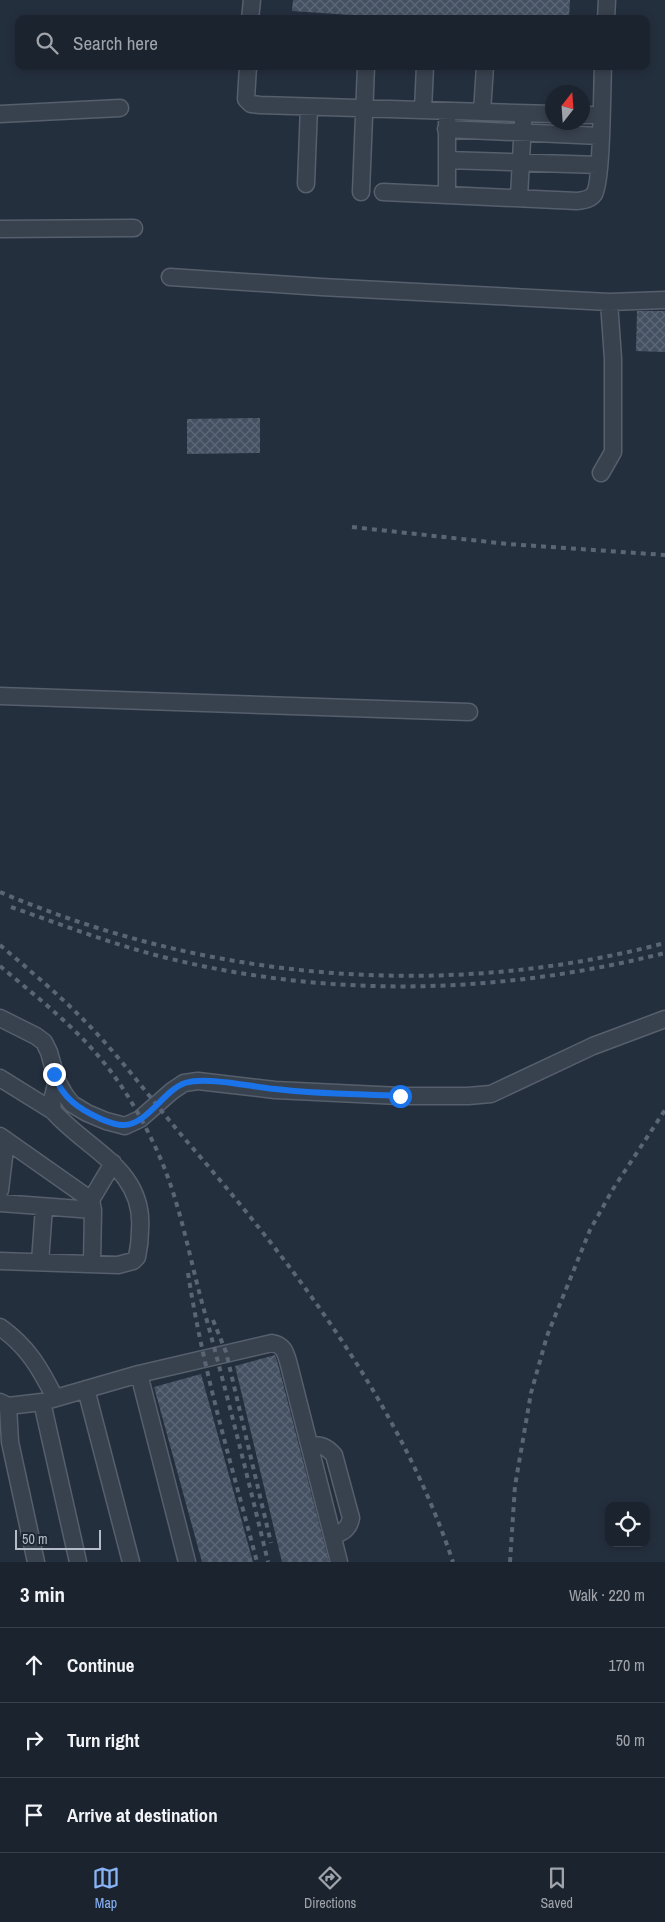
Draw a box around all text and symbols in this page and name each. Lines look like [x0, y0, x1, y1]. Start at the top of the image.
search box [15, 15, 650, 70]
icon: search [33, 29, 61, 57]
text: Search here [73, 30, 158, 56]
north arrow [545, 85, 590, 130]
route end [43, 1063, 66, 1086]
route start [389, 1085, 412, 1108]
map controls [605, 1502, 650, 1547]
button: locate [605, 1502, 650, 1547]
scale bar [15, 1527, 101, 1550]
text: 50 m [22, 1530, 48, 1548]
text: 3 min [20, 1580, 65, 1609]
text: Walk · 220 m [569, 1584, 645, 1606]
icon: ahead [20, 1651, 48, 1679]
text: Continue [67, 1652, 135, 1678]
text: 170 m [609, 1654, 645, 1676]
icon: right [20, 1726, 48, 1754]
text: Turn right [67, 1727, 139, 1753]
text: 50 m [616, 1729, 645, 1751]
icon: arrive [20, 1801, 48, 1829]
text: Arrive at destination [67, 1802, 218, 1828]
tab: Map [92, 1864, 120, 1912]
tab: Directions [304, 1864, 356, 1912]
tab: Saved [540, 1864, 573, 1912]

